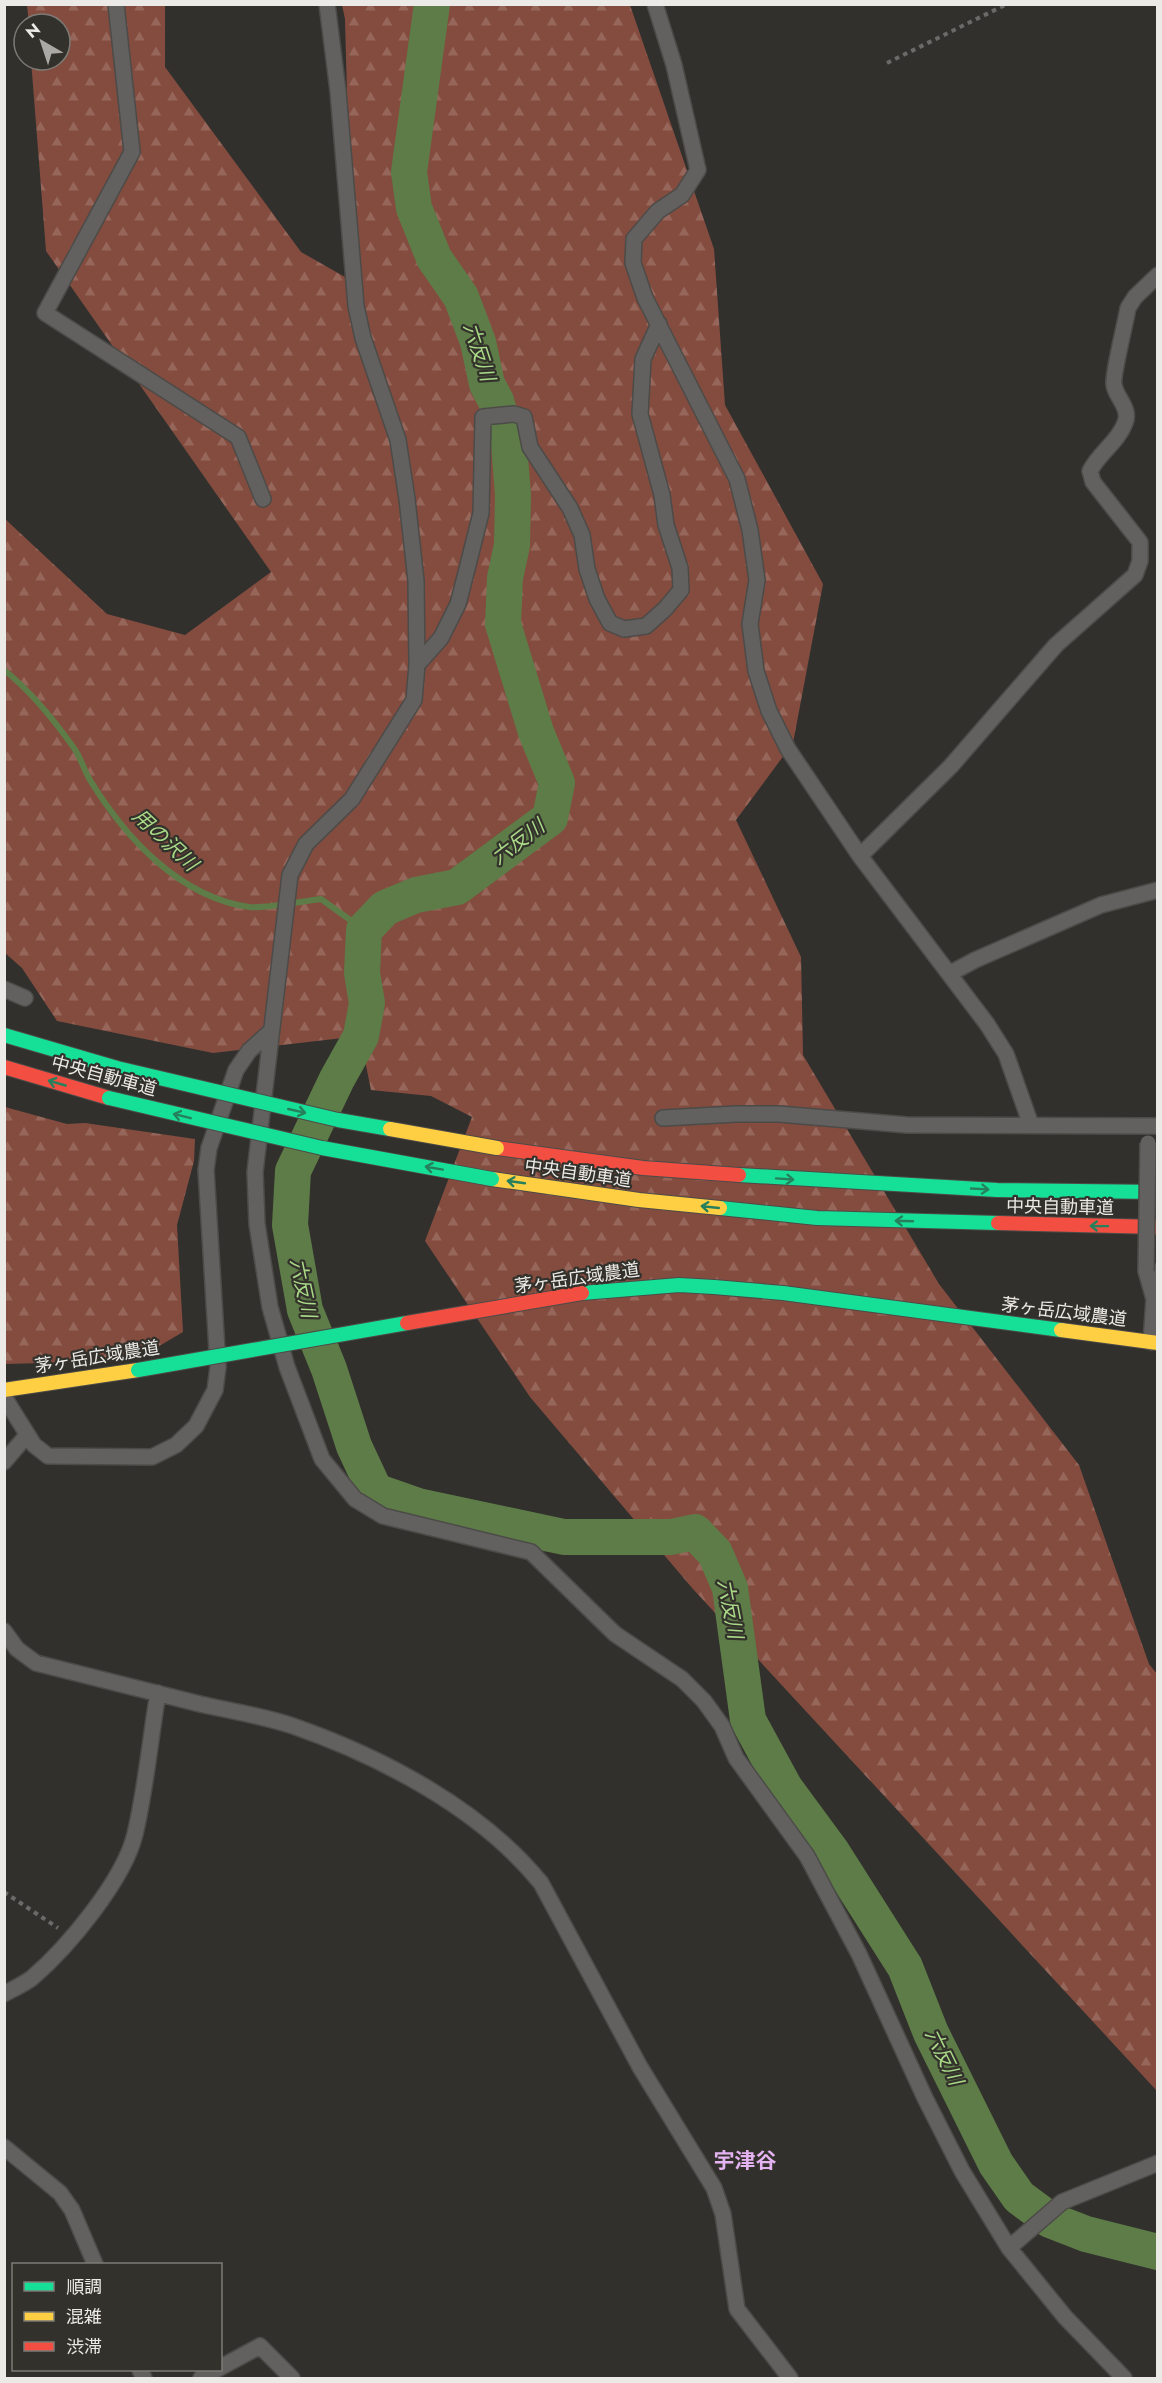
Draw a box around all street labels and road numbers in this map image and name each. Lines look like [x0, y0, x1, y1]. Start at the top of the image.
street label: 中央自動車道 [48, 1049, 160, 1103]
street label: 中央自動車道 [523, 1153, 633, 1193]
street label: 中央自動車道 [1006, 1193, 1114, 1221]
street label: 茅ヶ岳広域農道 [513, 1256, 641, 1300]
street label: 茅ヶ岳広域農道 [1000, 1291, 1128, 1333]
street label: 茅ヶ岳広域農道 [33, 1334, 161, 1380]

